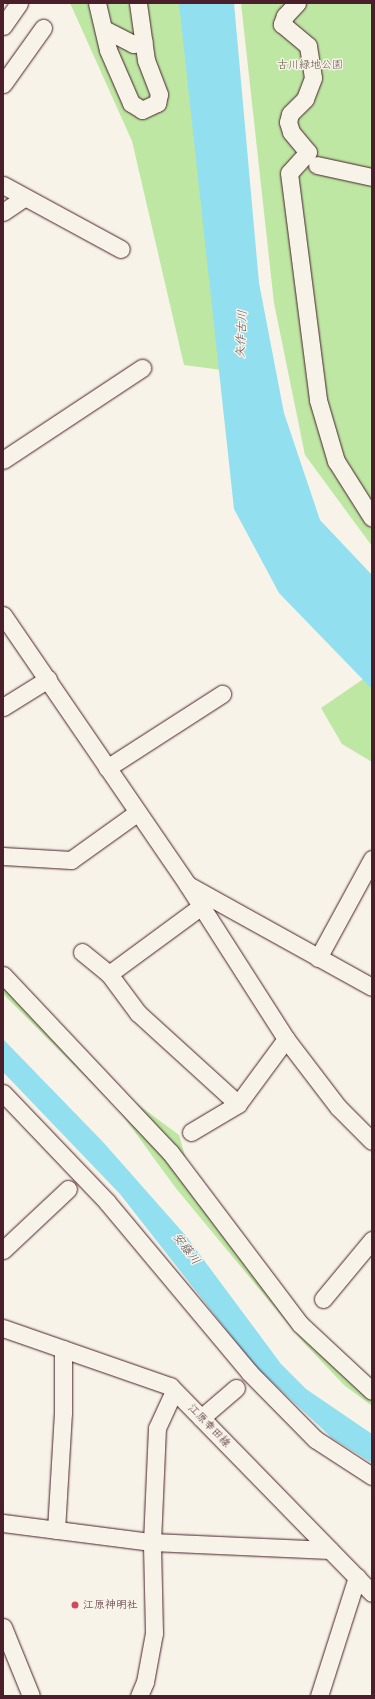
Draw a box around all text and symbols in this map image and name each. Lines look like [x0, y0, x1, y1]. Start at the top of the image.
park label: 古川緑地公園 [277, 58, 343, 72]
water label: 矢作古川 [234, 310, 250, 358]
water label: 安藤川 [169, 1230, 203, 1268]
street label: 江原幸田線 [185, 1402, 233, 1450]
place label: 江原神明社 [83, 1598, 138, 1612]
marker: 江原神明社 [70, 1600, 80, 1610]

